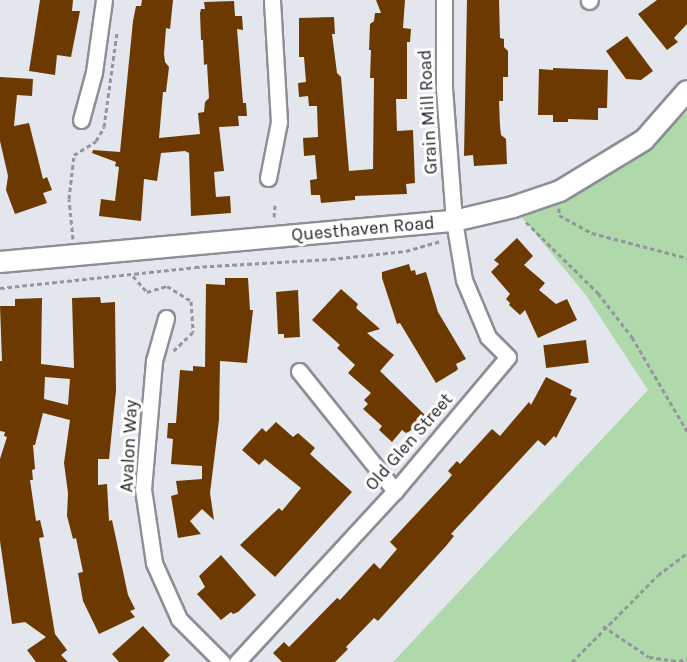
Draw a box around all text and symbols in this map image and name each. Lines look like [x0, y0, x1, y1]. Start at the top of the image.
street label: Grain Mill Road [414, 49, 442, 175]
street label: Questhaven Road [290, 212, 436, 246]
street label: Old Glen Street [361, 389, 457, 495]
street label: Avalon Way [116, 399, 142, 493]

